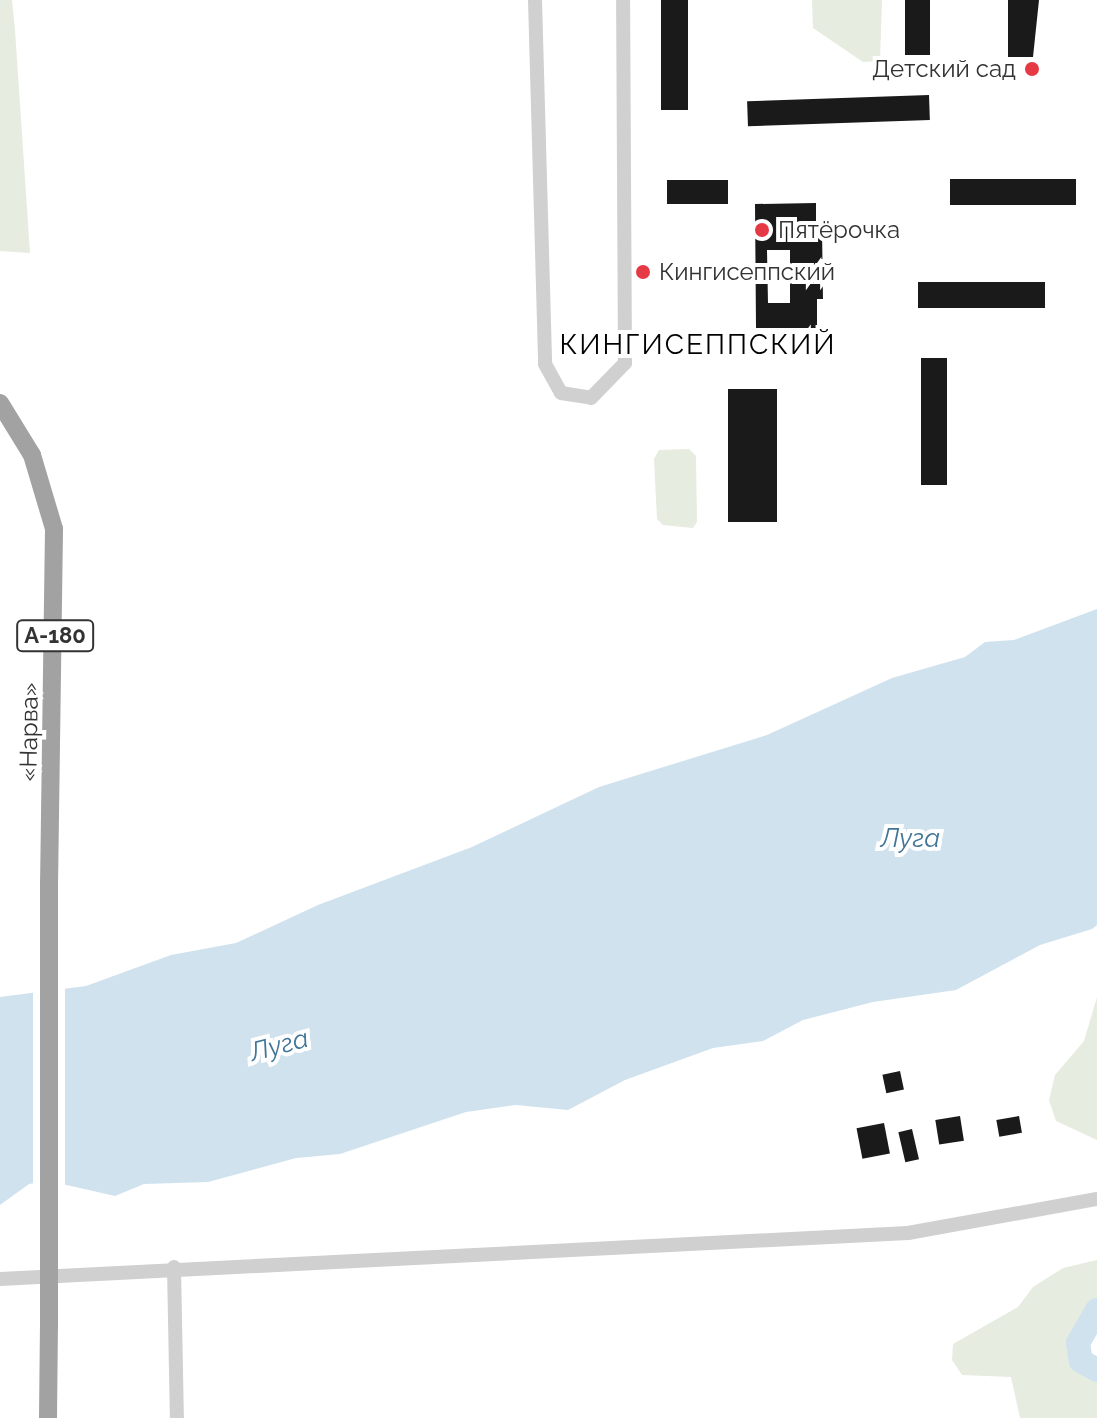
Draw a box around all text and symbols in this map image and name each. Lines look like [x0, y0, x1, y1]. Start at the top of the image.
place label: Детский сад [872, 55, 1016, 83]
marker: Детский сад [1023, 60, 1041, 78]
place label: Пятёрочка [778, 216, 900, 244]
marker: Пятёрочка [753, 221, 771, 239]
place label: Кингисеппский [659, 258, 835, 286]
marker: Кингисеппский [634, 263, 652, 281]
district label: КИНГИСЕППСКИЙ [559, 328, 837, 362]
road number: А-180 [15, 618, 95, 654]
street label: «Нарва» [14, 682, 44, 782]
water label: Луга [880, 823, 940, 855]
water label: Луга [246, 1023, 312, 1069]

